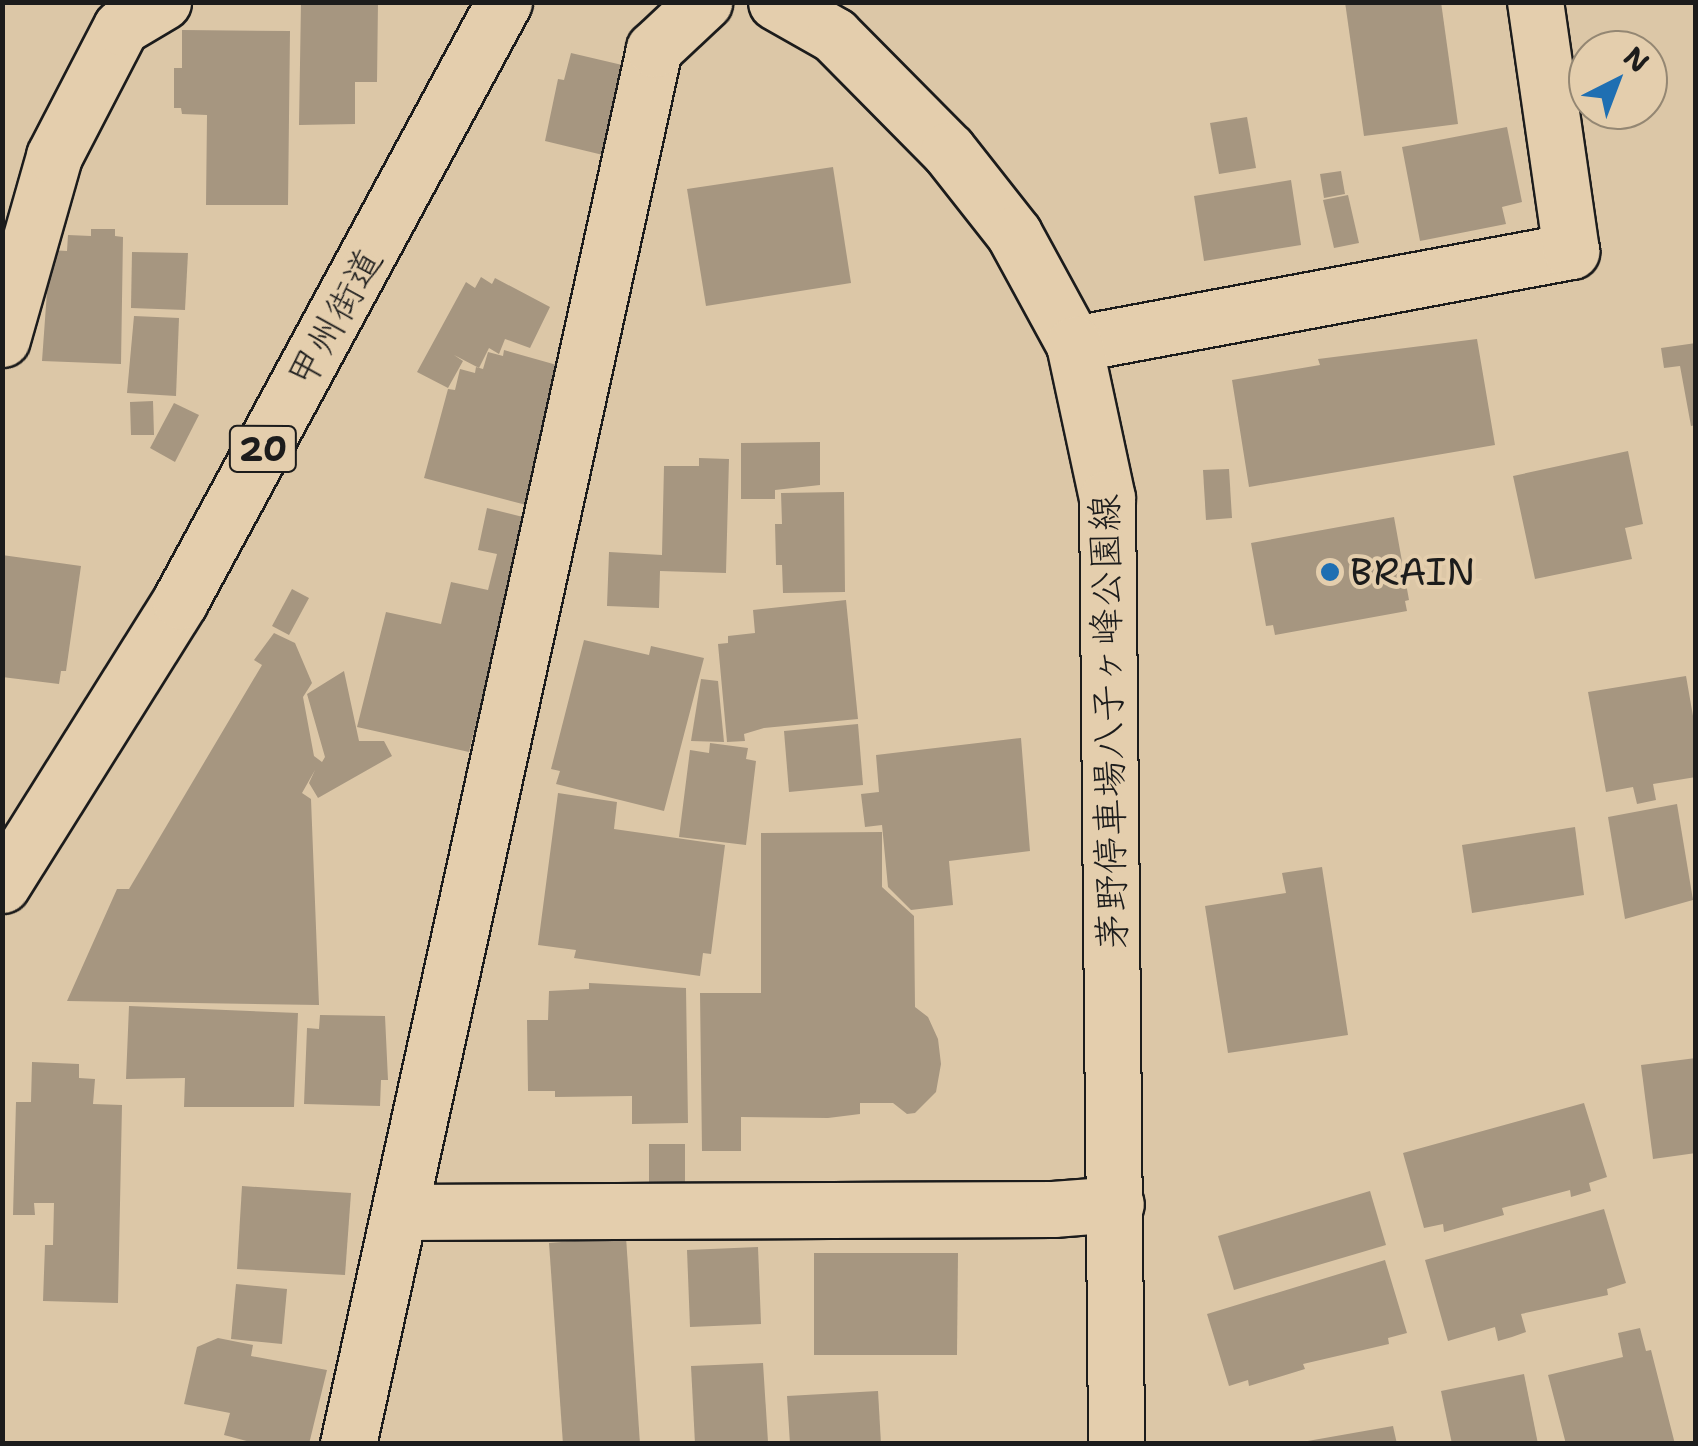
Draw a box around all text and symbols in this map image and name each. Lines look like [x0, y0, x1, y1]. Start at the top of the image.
north arrow [1568, 30, 1668, 130]
text: N [1616, 38, 1658, 81]
street label: 甲州街道 [278, 240, 392, 396]
road number: 20 [228, 419, 298, 479]
street label: 茅野停車場八子ヶ峰公園線 [1081, 494, 1135, 950]
place label: BRAIN [1350, 549, 1475, 595]
marker: BRAIN [1319, 561, 1341, 583]

